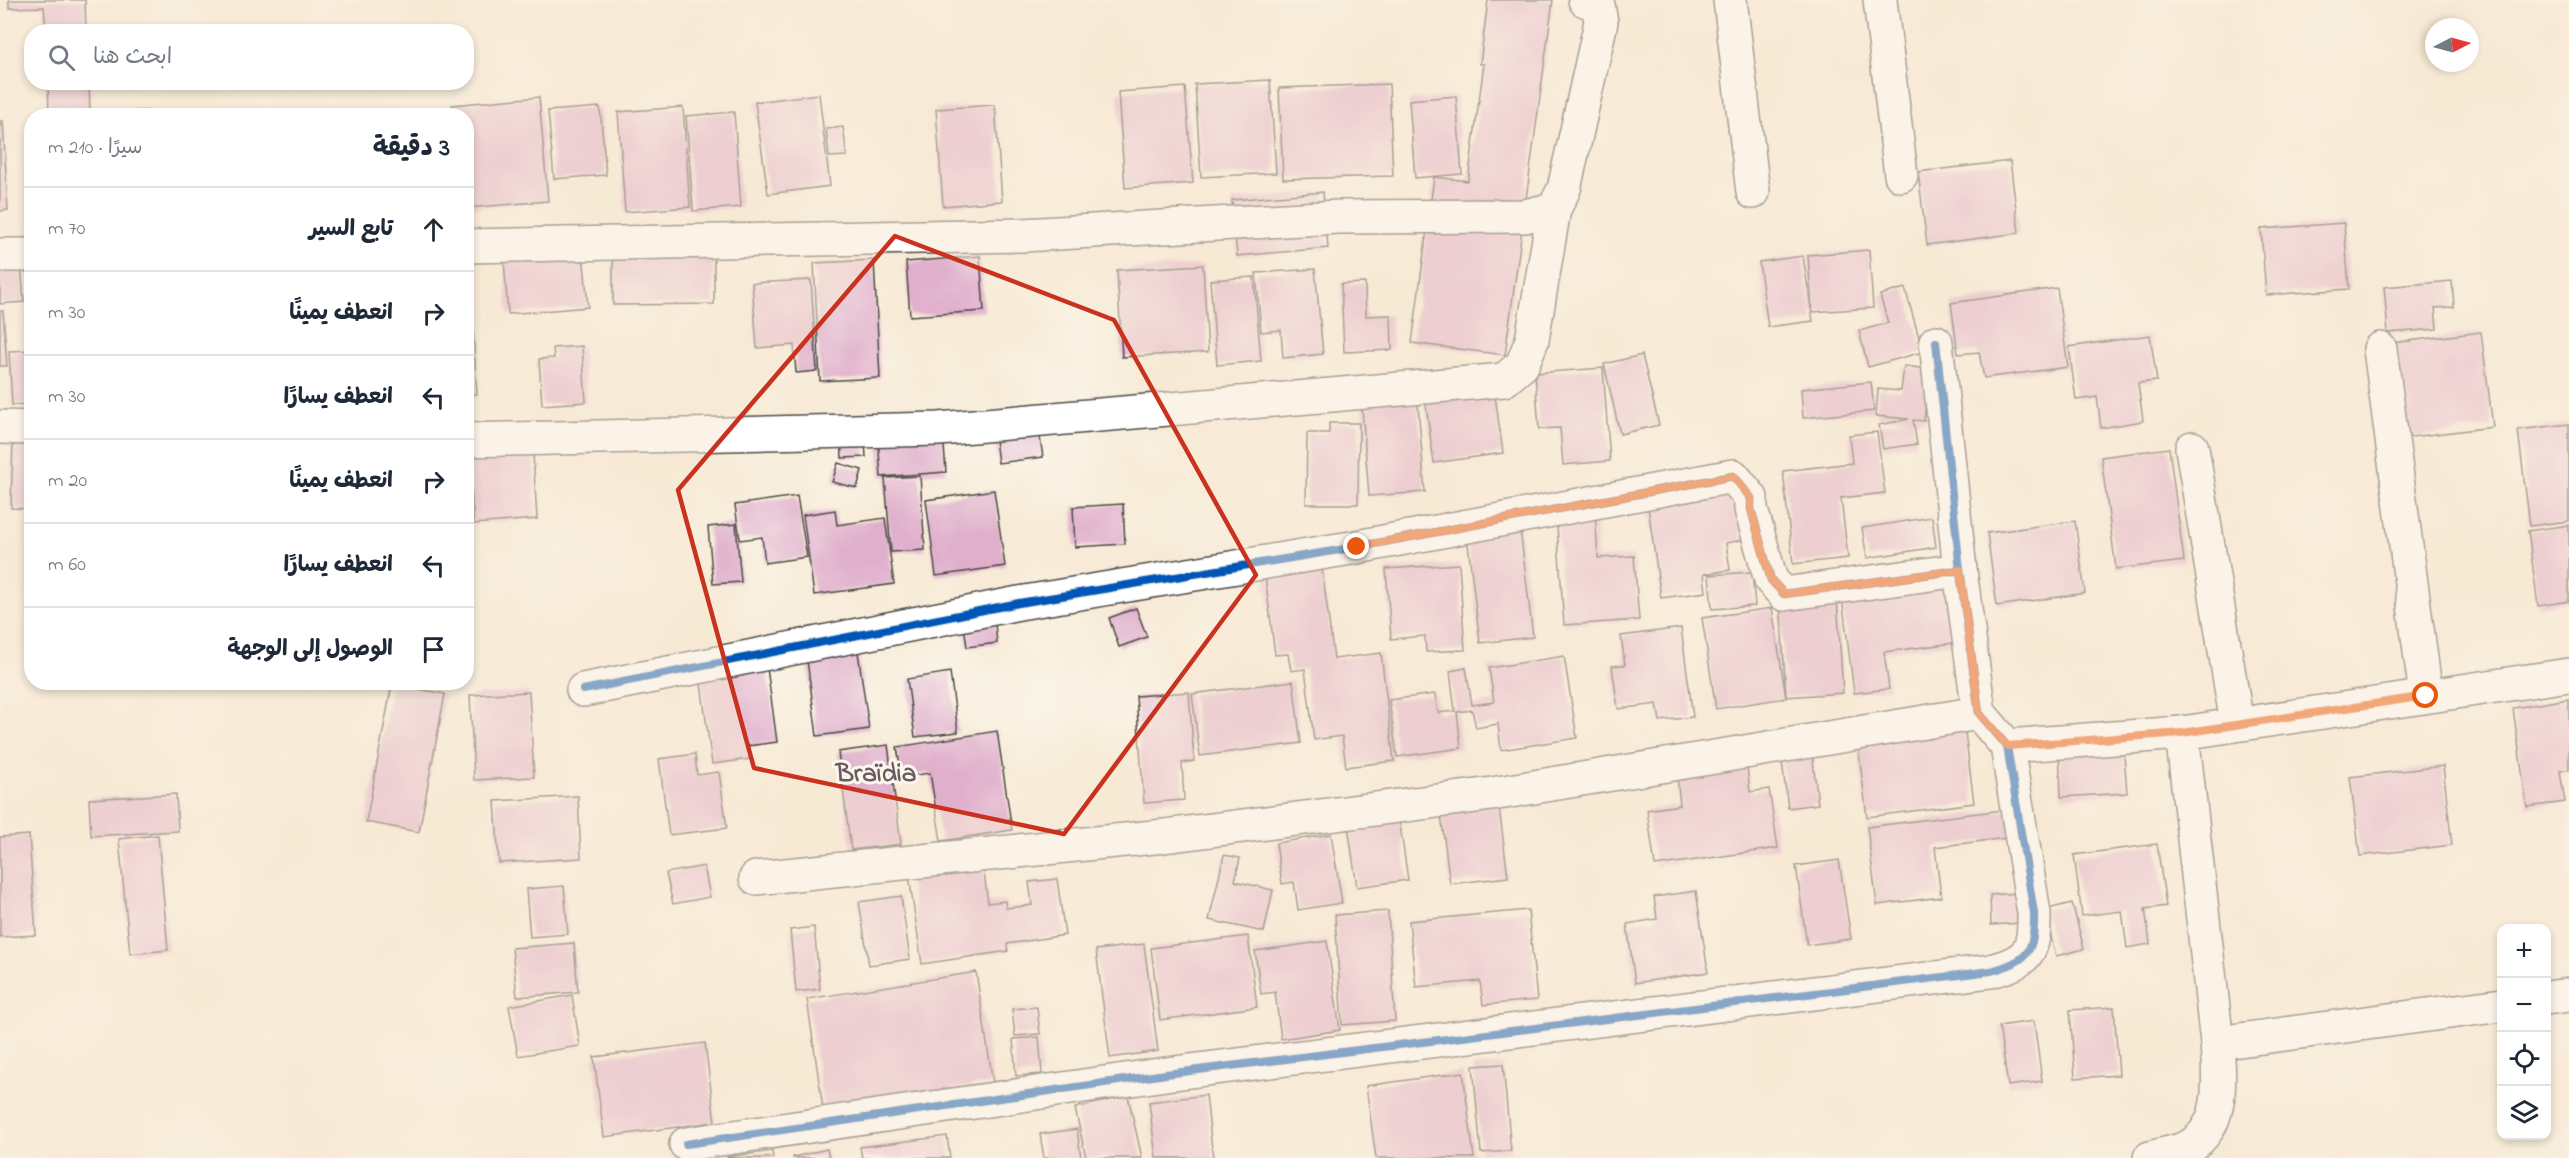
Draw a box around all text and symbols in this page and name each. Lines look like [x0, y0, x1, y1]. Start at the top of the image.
north arrow [2425, 18, 2479, 72]
search box [24, 24, 474, 90]
icon: search [45, 41, 78, 74]
text: ابحث هنا [93, 42, 172, 74]
text: 3 دقيقة [373, 130, 450, 168]
text: سيرًا · 210 m [48, 134, 143, 163]
icon: ahead [417, 213, 450, 246]
text: تابع السير [309, 214, 393, 246]
text: 70 m [48, 215, 85, 244]
icon: right [417, 297, 450, 330]
text: انعطف يمينًا [289, 298, 393, 330]
text: 30 m [48, 299, 85, 328]
icon: left [417, 381, 450, 414]
text: انعطف يسارًا [284, 382, 393, 414]
text: 30 m [48, 383, 85, 412]
icon: right [417, 465, 450, 498]
text: انعطف يمينًا [289, 466, 393, 498]
text: 20 m [48, 467, 87, 496]
route end [1343, 533, 1369, 559]
icon: left [417, 549, 450, 582]
text: انعطف يسارًا [284, 550, 393, 582]
text: 60 m [48, 551, 86, 580]
icon: arrive [417, 633, 450, 666]
text: الوصول إلى الوجهة [227, 634, 393, 666]
route start [2412, 682, 2438, 708]
district label: Braïdia [834, 755, 916, 794]
map controls [2497, 924, 2551, 1140]
button: + [2497, 924, 2551, 978]
button: − [2497, 978, 2551, 1032]
button: locate [2497, 1032, 2551, 1086]
button: layers [2497, 1086, 2551, 1140]

